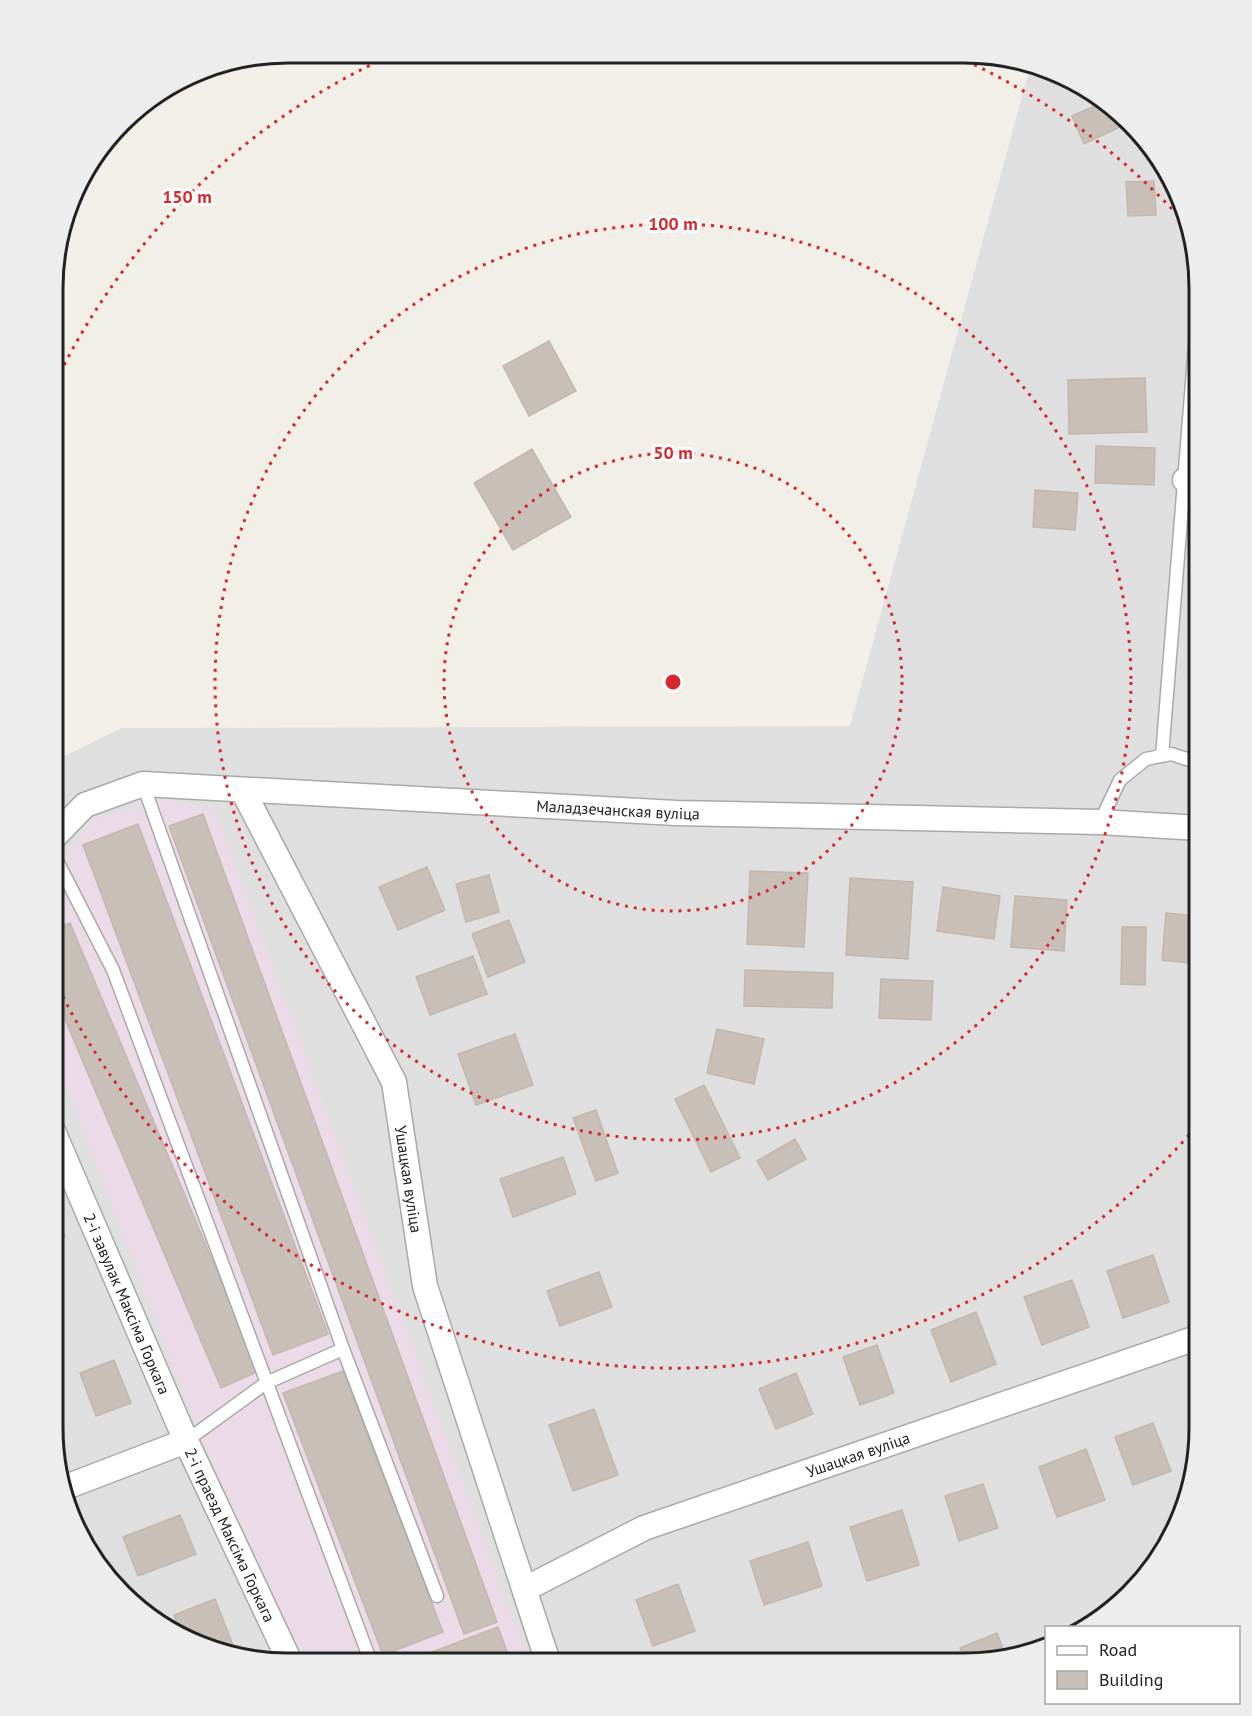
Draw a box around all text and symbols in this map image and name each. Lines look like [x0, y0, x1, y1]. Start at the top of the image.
text: 150 m [162, 185, 212, 208]
text: 100 m [648, 212, 698, 235]
text: 50 m [653, 441, 693, 464]
centre of rings [663, 672, 683, 692]
street label: Маладзечанская вуліца [536, 795, 700, 824]
street label: Ушацкая вуліца [391, 1124, 427, 1234]
street label: 2-і завулак Максіма Горкага [79, 1210, 175, 1397]
street label: Ушацкая вуліца [803, 1427, 912, 1481]
street label: 2-і праезд Максіма Горкага [181, 1444, 280, 1625]
legend [1045, 1626, 1240, 1704]
text: Road [1099, 1638, 1137, 1661]
text: Building [1099, 1668, 1163, 1691]

